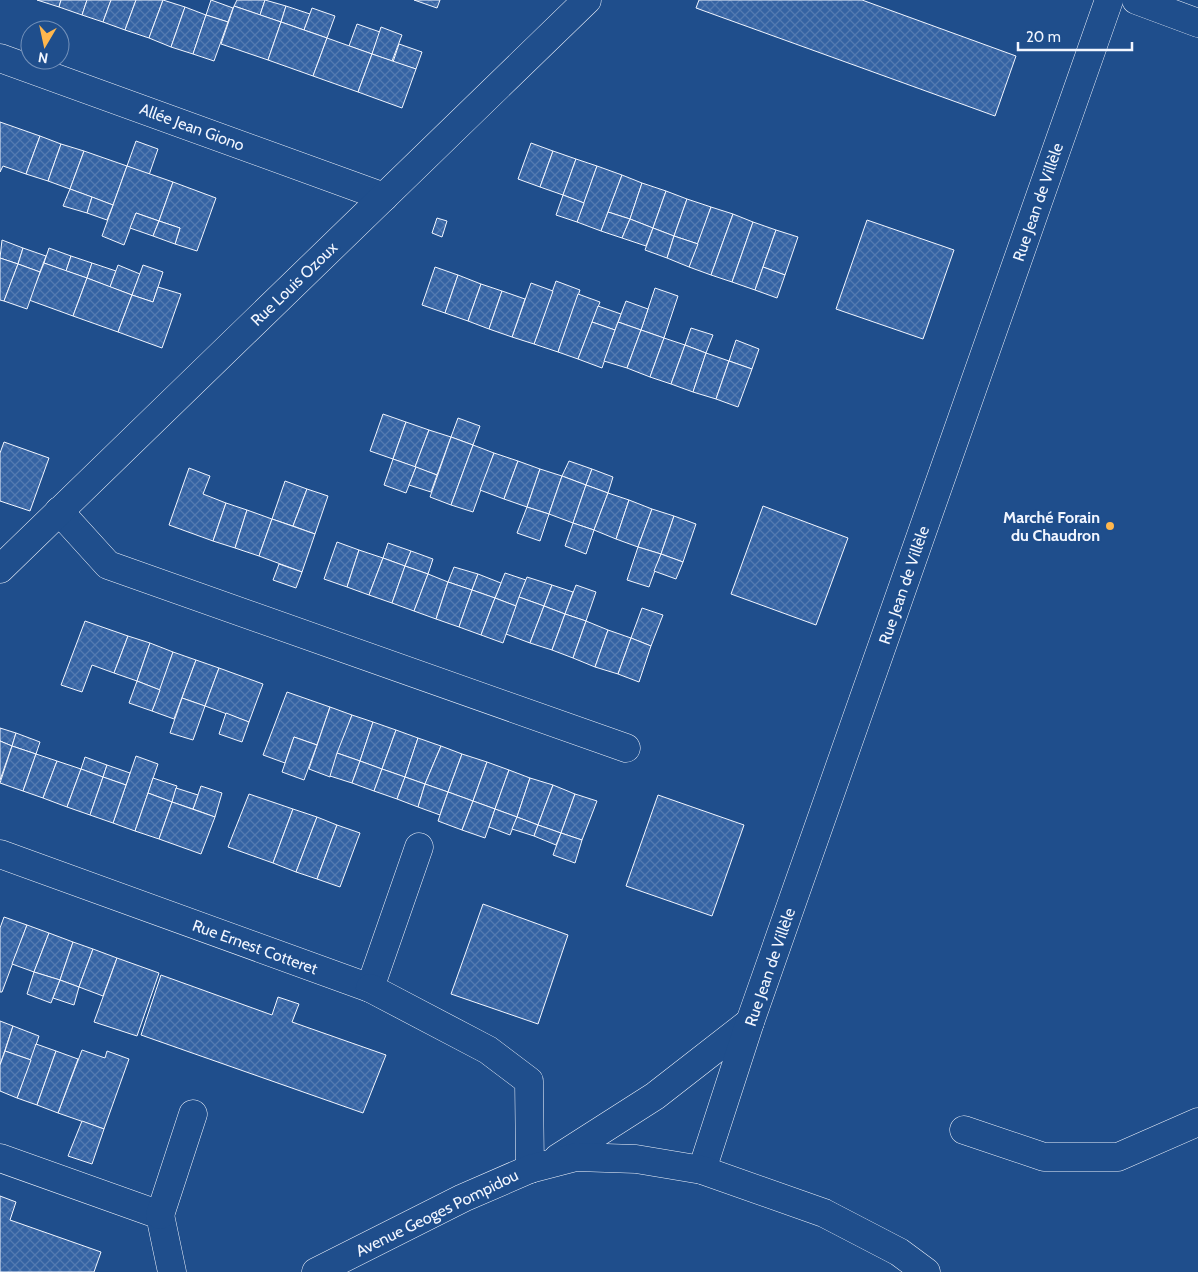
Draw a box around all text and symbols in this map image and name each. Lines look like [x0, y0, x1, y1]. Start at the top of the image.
north arrow [20, 20, 70, 70]
scale bar [1018, 20, 1132, 52]
text: 20 m [1026, 28, 1061, 46]
text: N [37, 48, 49, 68]
street label: Allée Jean Giono [137, 99, 247, 155]
street label: Rue Jean de Villèle [1009, 140, 1067, 264]
street label: Rue Louis Ozoux [247, 238, 341, 330]
place label: Marché Forain du Chaudron [1003, 508, 1100, 545]
marker: Marché Forain du Chaudron [1104, 520, 1116, 532]
street label: Rue Jean de Villèle [875, 523, 933, 647]
street label: Rue Jean de Villèle [741, 905, 799, 1029]
street label: Rue Ernest Cotteret [190, 916, 321, 979]
street label: Avenue Geoges Pompidou [353, 1165, 521, 1261]

